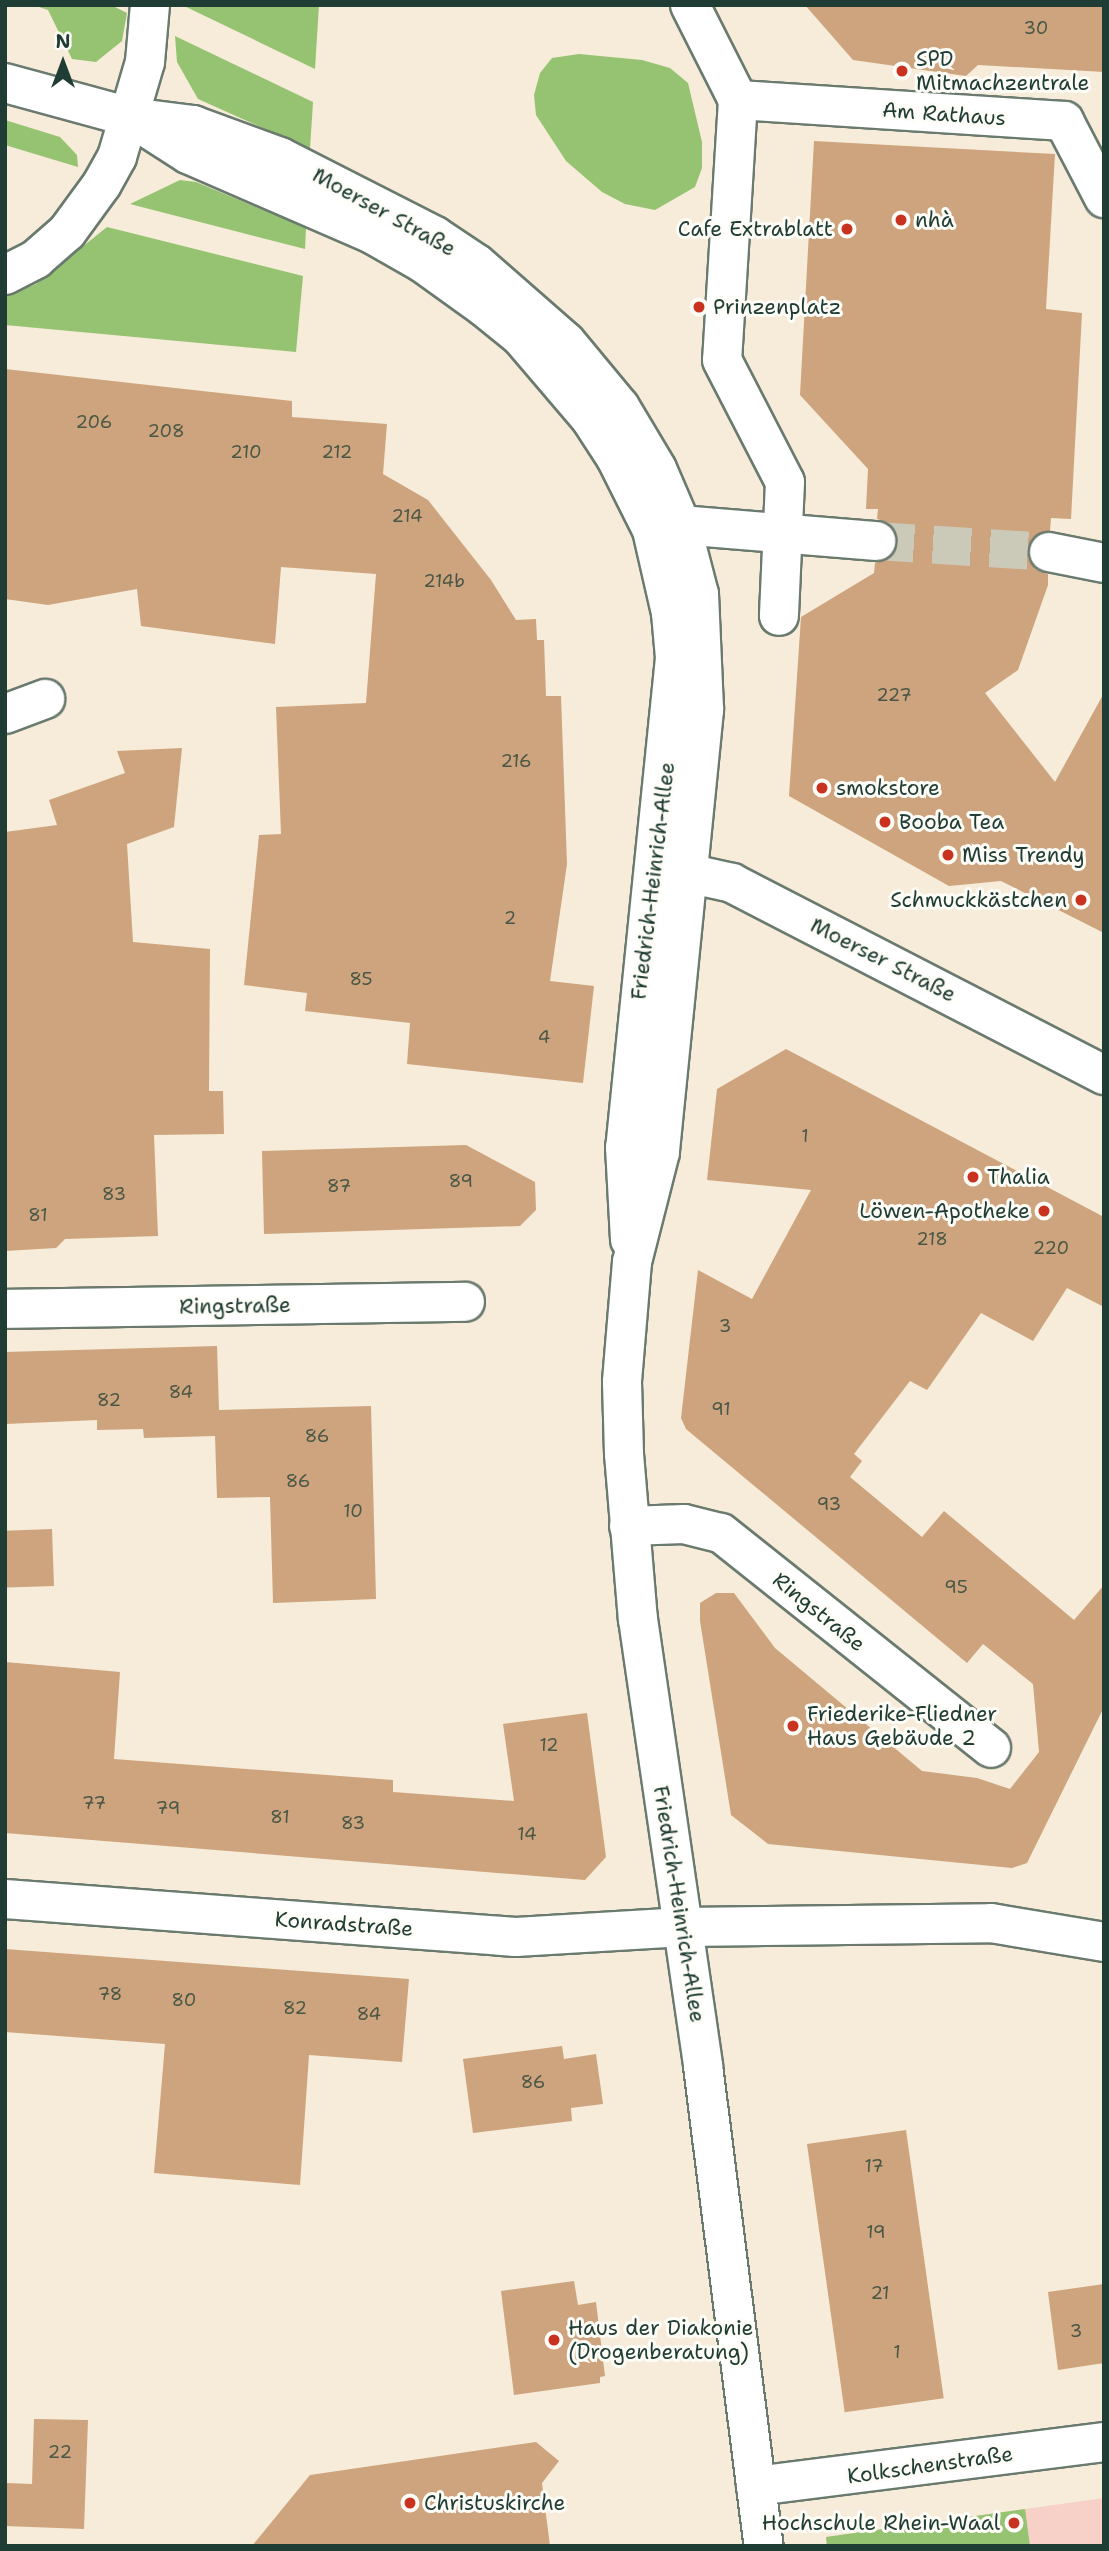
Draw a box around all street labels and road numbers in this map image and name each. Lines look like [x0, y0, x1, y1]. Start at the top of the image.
street label: Am Rathaus [881, 97, 1007, 131]
street label: Moerser Straße [308, 162, 460, 262]
street label: Friedrich-Heinrich-Allee [626, 761, 680, 1001]
street label: Moerser Straße [806, 913, 960, 1007]
street label: Ringstraße [179, 1292, 291, 1320]
street label: Ringstraße [768, 1567, 870, 1657]
street label: Friedrich-Heinrich-Allee [648, 1784, 710, 2024]
street label: Konradstraße [274, 1907, 414, 1941]
street label: Kolkschenstraße [846, 2441, 1014, 2489]

